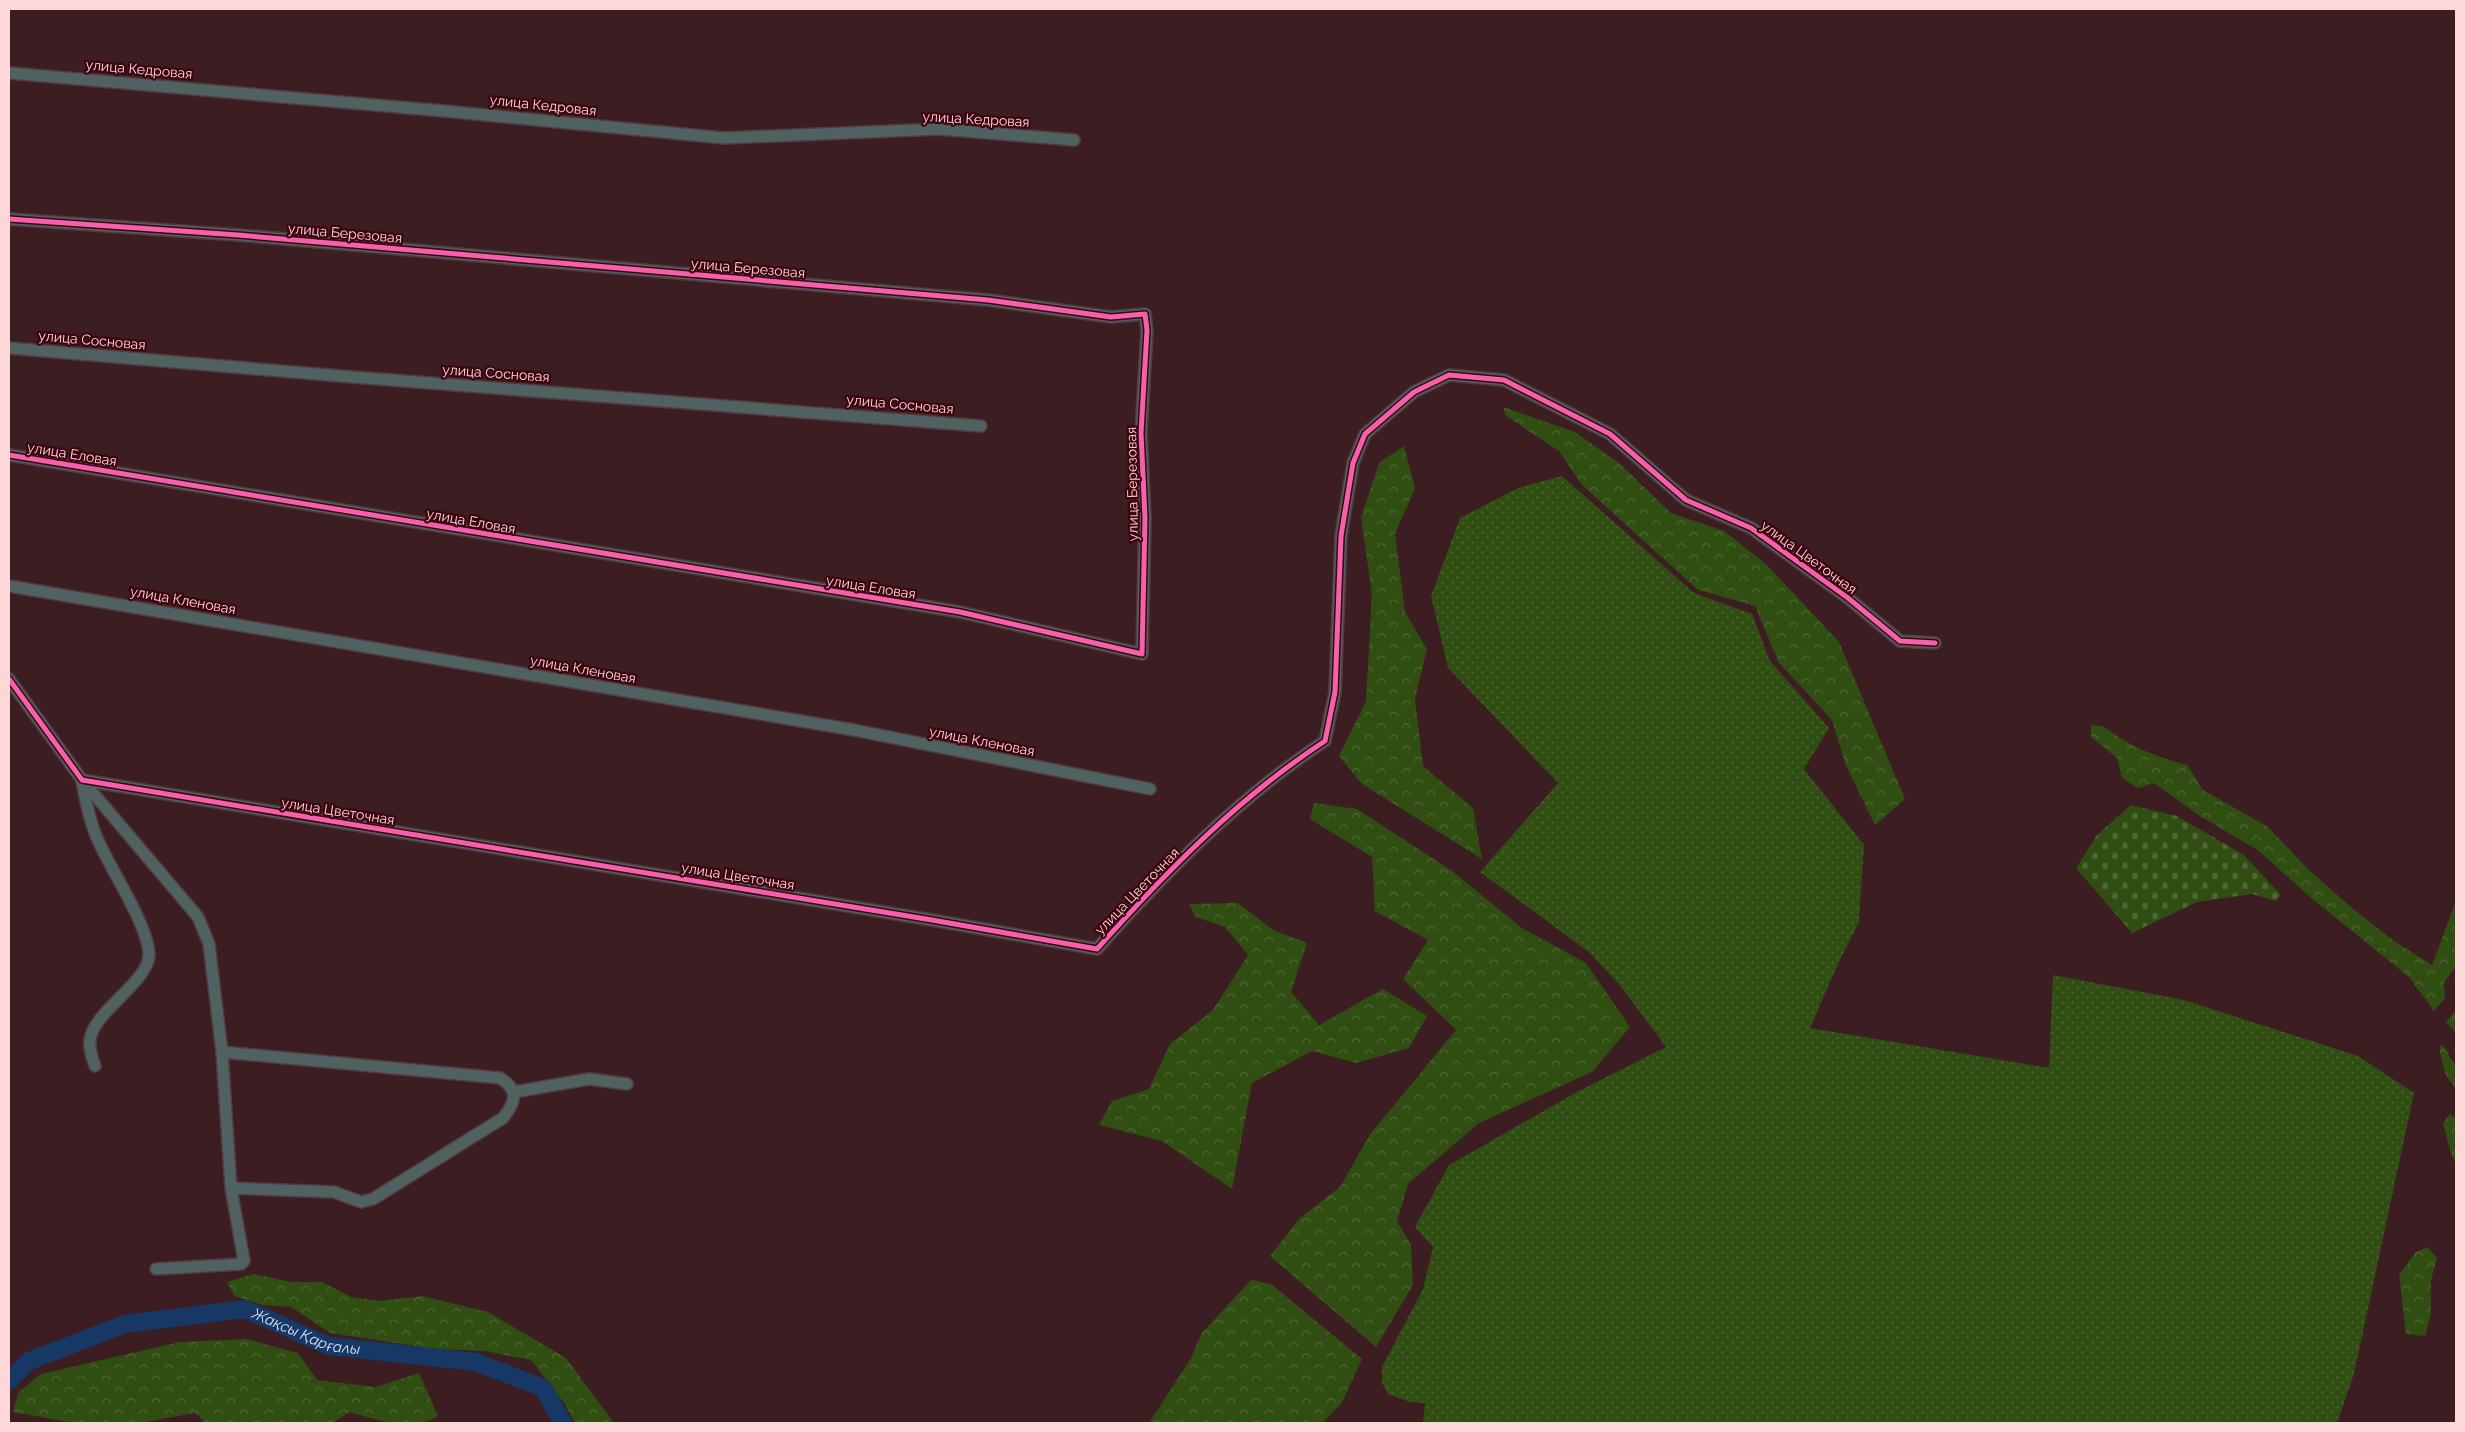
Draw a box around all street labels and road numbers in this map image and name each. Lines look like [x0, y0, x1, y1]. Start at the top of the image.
street label: улица Кедровая [85, 56, 193, 82]
street label: улица Кедровая [489, 91, 597, 119]
street label: улица Кедровая [922, 108, 1030, 130]
street label: улица Березовая [287, 220, 403, 246]
street label: улица Березовая [690, 255, 806, 281]
street label: улица Сосновая [38, 327, 146, 353]
street label: улица Сосновая [442, 361, 550, 385]
street label: улица Сосновая [846, 391, 954, 417]
street label: улица Березовая [1123, 427, 1141, 541]
street label: улица Еловая [26, 439, 118, 469]
street label: улица Еловая [425, 505, 517, 537]
street label: улица Цветочная [1758, 517, 1860, 597]
street label: улица Еловая [825, 572, 917, 602]
street label: улица Кленовая [129, 583, 237, 617]
street label: улица Кленовая [529, 652, 637, 686]
street label: улица Кленовая [928, 723, 1036, 759]
street label: улица Цветочная [280, 794, 396, 828]
street label: улица Цветочная [1092, 844, 1182, 938]
street label: улица Цветочная [680, 859, 796, 893]

